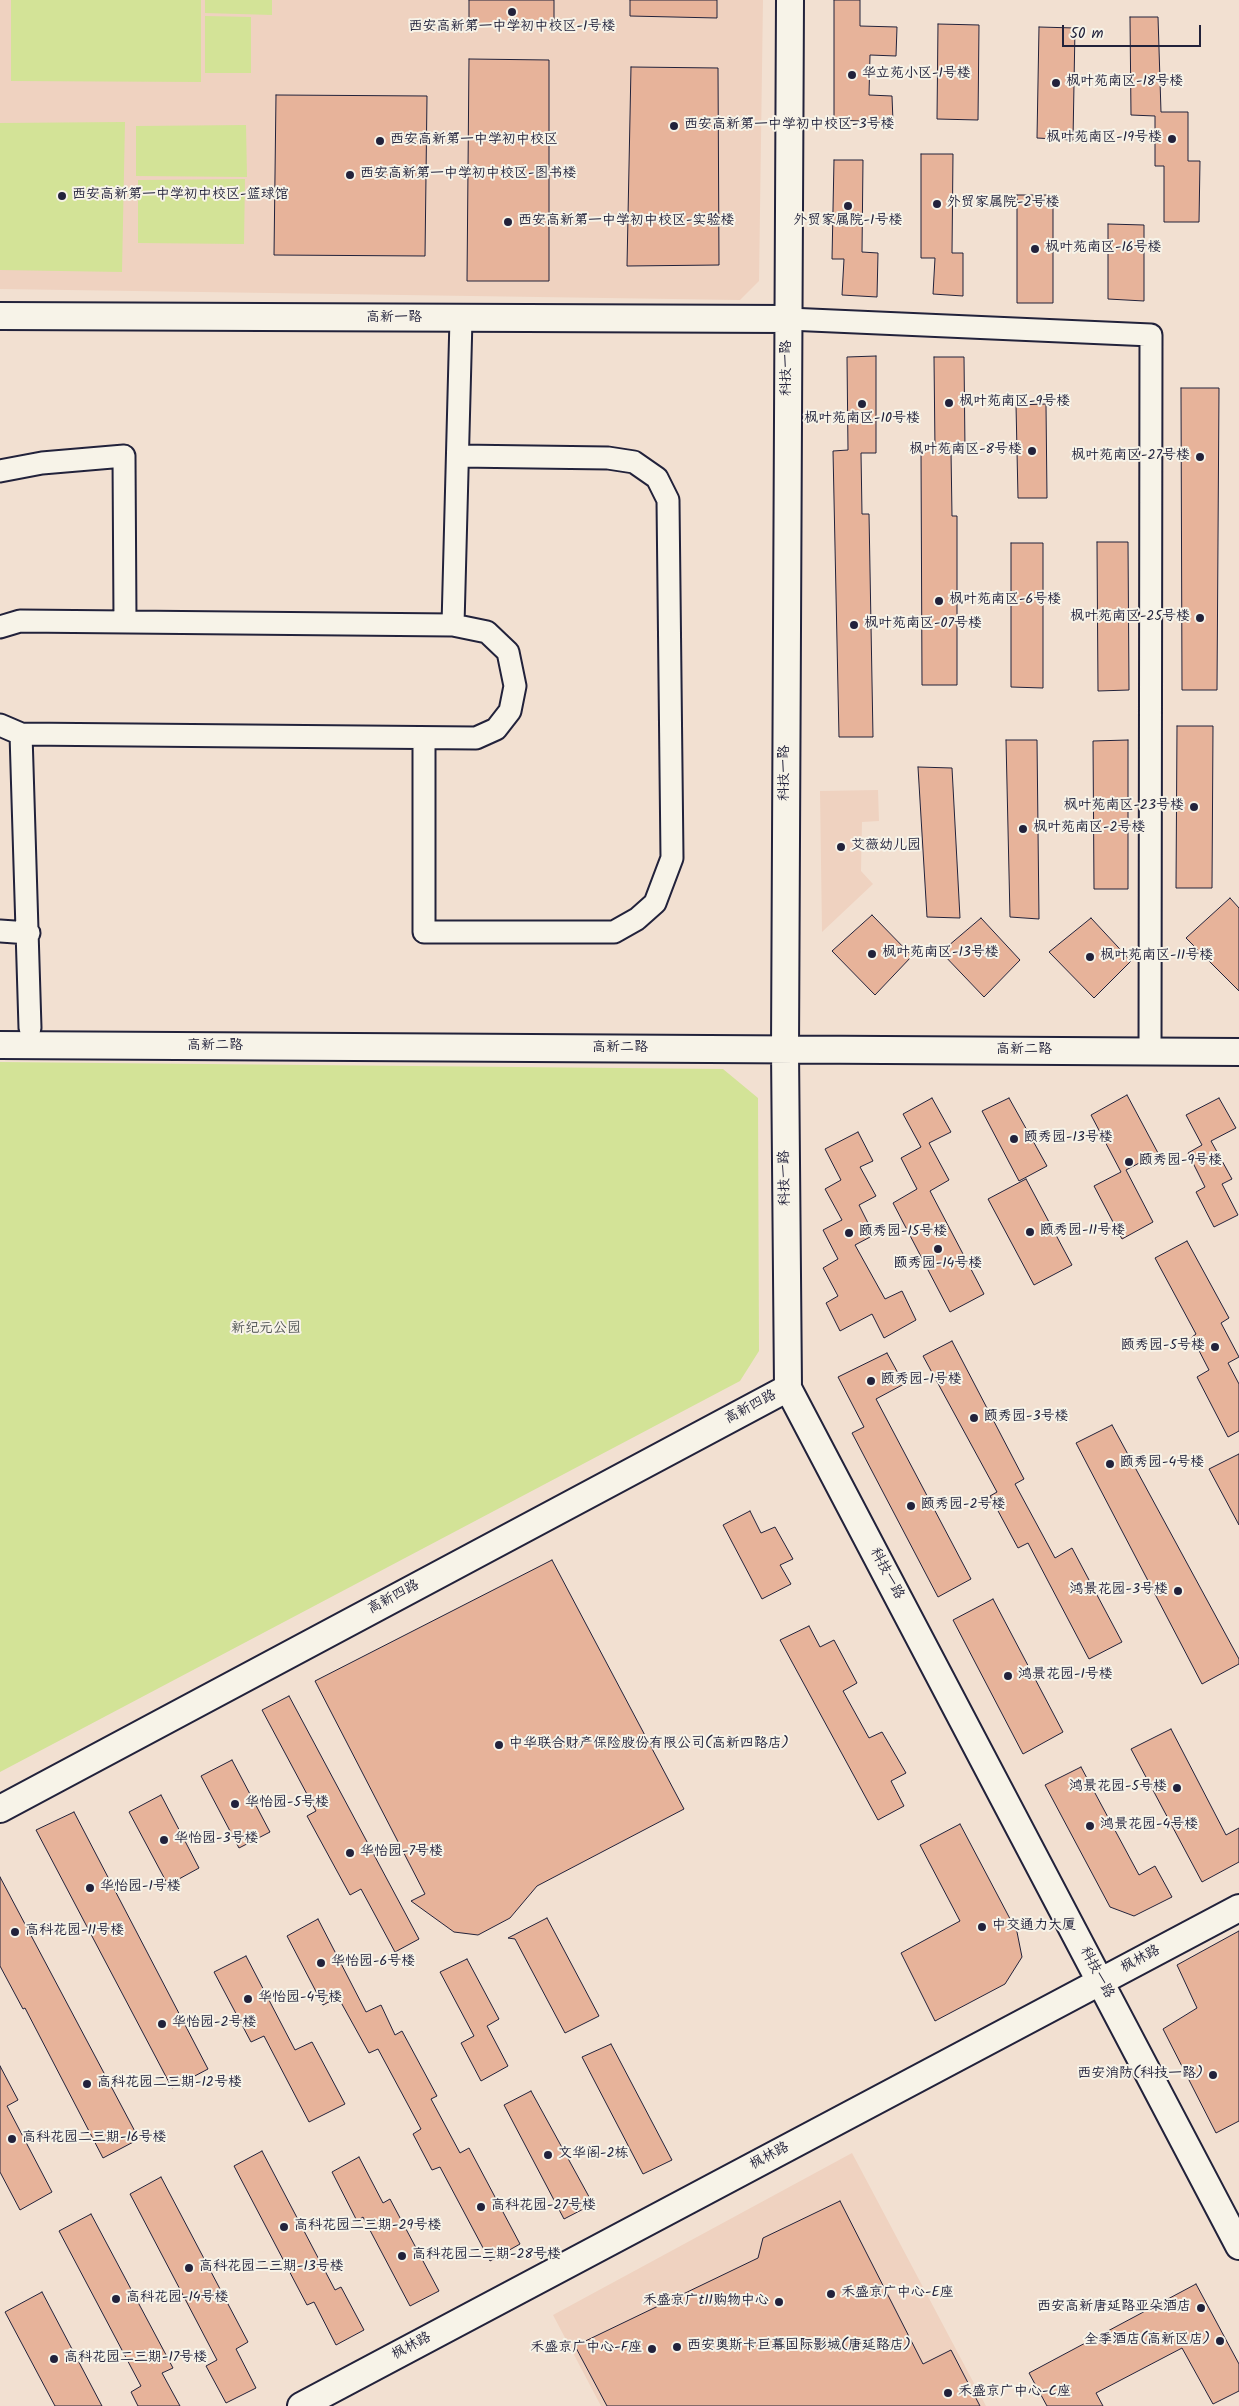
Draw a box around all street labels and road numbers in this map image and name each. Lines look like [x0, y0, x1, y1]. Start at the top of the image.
street label: 高新一路 [366, 311, 422, 327]
street label: 科技一路 [780, 340, 796, 396]
street label: 科技一路 [778, 745, 794, 801]
street label: 高新二路 [187, 1039, 243, 1055]
street label: 高新二路 [592, 1041, 648, 1057]
street label: 高新二路 [996, 1043, 1052, 1059]
street label: 科技一路 [777, 1150, 795, 1206]
street label: 高新四路 [722, 1387, 780, 1429]
street label: 科技一路 [865, 1545, 907, 1603]
street label: 高新四路 [365, 1577, 423, 1619]
street label: 枫林路 [1119, 1943, 1163, 1977]
street label: 科技一路 [1075, 1944, 1117, 2002]
street label: 枫林路 [748, 2140, 792, 2174]
street label: 枫林路 [390, 2330, 434, 2364]

